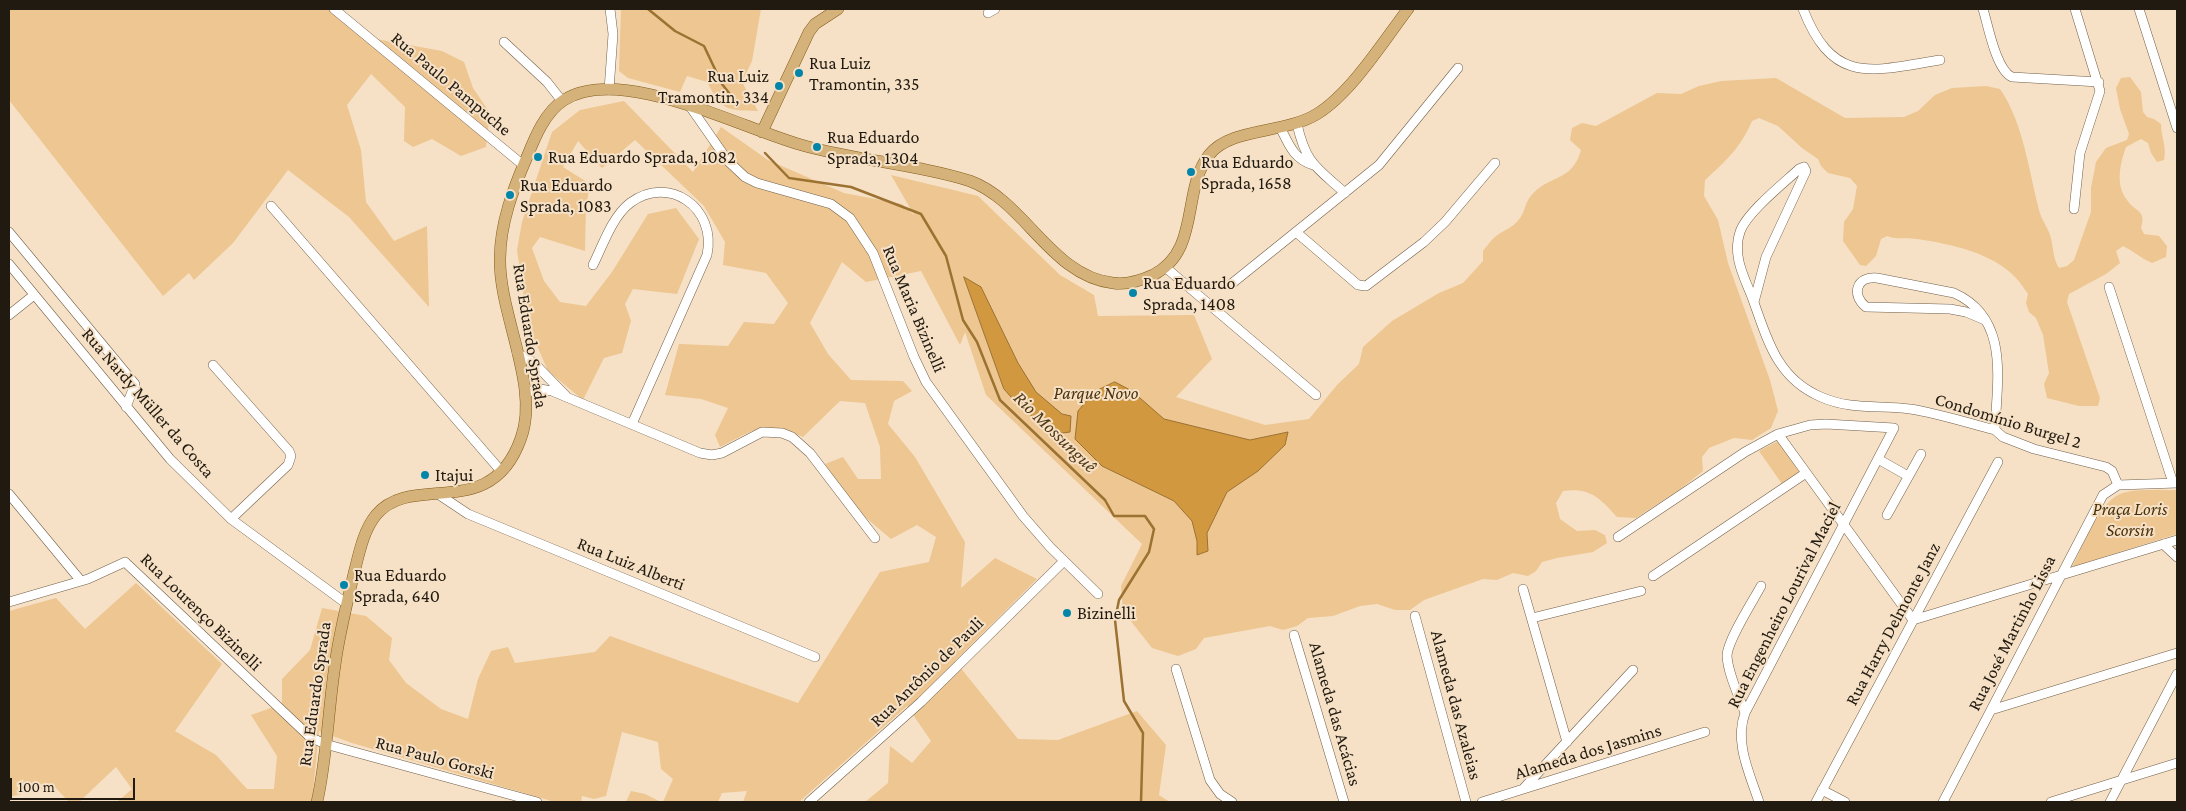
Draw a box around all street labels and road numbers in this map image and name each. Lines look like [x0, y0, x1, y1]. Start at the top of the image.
street label: Rua Paulo Pampuche [387, 27, 515, 141]
street label: Rua Maria Bizinelli [878, 242, 950, 376]
street label: Rua Eduardo Sprada [508, 262, 552, 410]
street label: Rua Nardy Müller da Costa [77, 324, 219, 482]
street label: Condomínio Burgel 2 [1932, 388, 2084, 454]
street label: Rua Engenheiro Lourival Maciel [1723, 498, 1845, 712]
street label: Rua Luiz Alberti [574, 533, 688, 595]
street label: Rua Harry Delmonte Janz [1841, 539, 1945, 709]
street label: Rua Lourenço Bizinelli [136, 549, 266, 675]
street label: Rua José Martinho Lissa [1963, 552, 2061, 714]
street label: Rua Antônio de Pauli [866, 612, 988, 732]
street label: Rua Eduardo Sprada [294, 620, 336, 768]
street label: Alameda das Azaleias [1426, 628, 1486, 782]
street label: Alameda das Acácias [1304, 640, 1366, 788]
street label: Alameda dos Jasmins [1512, 719, 1664, 785]
street label: Rua Paulo Gorski [373, 732, 497, 784]

